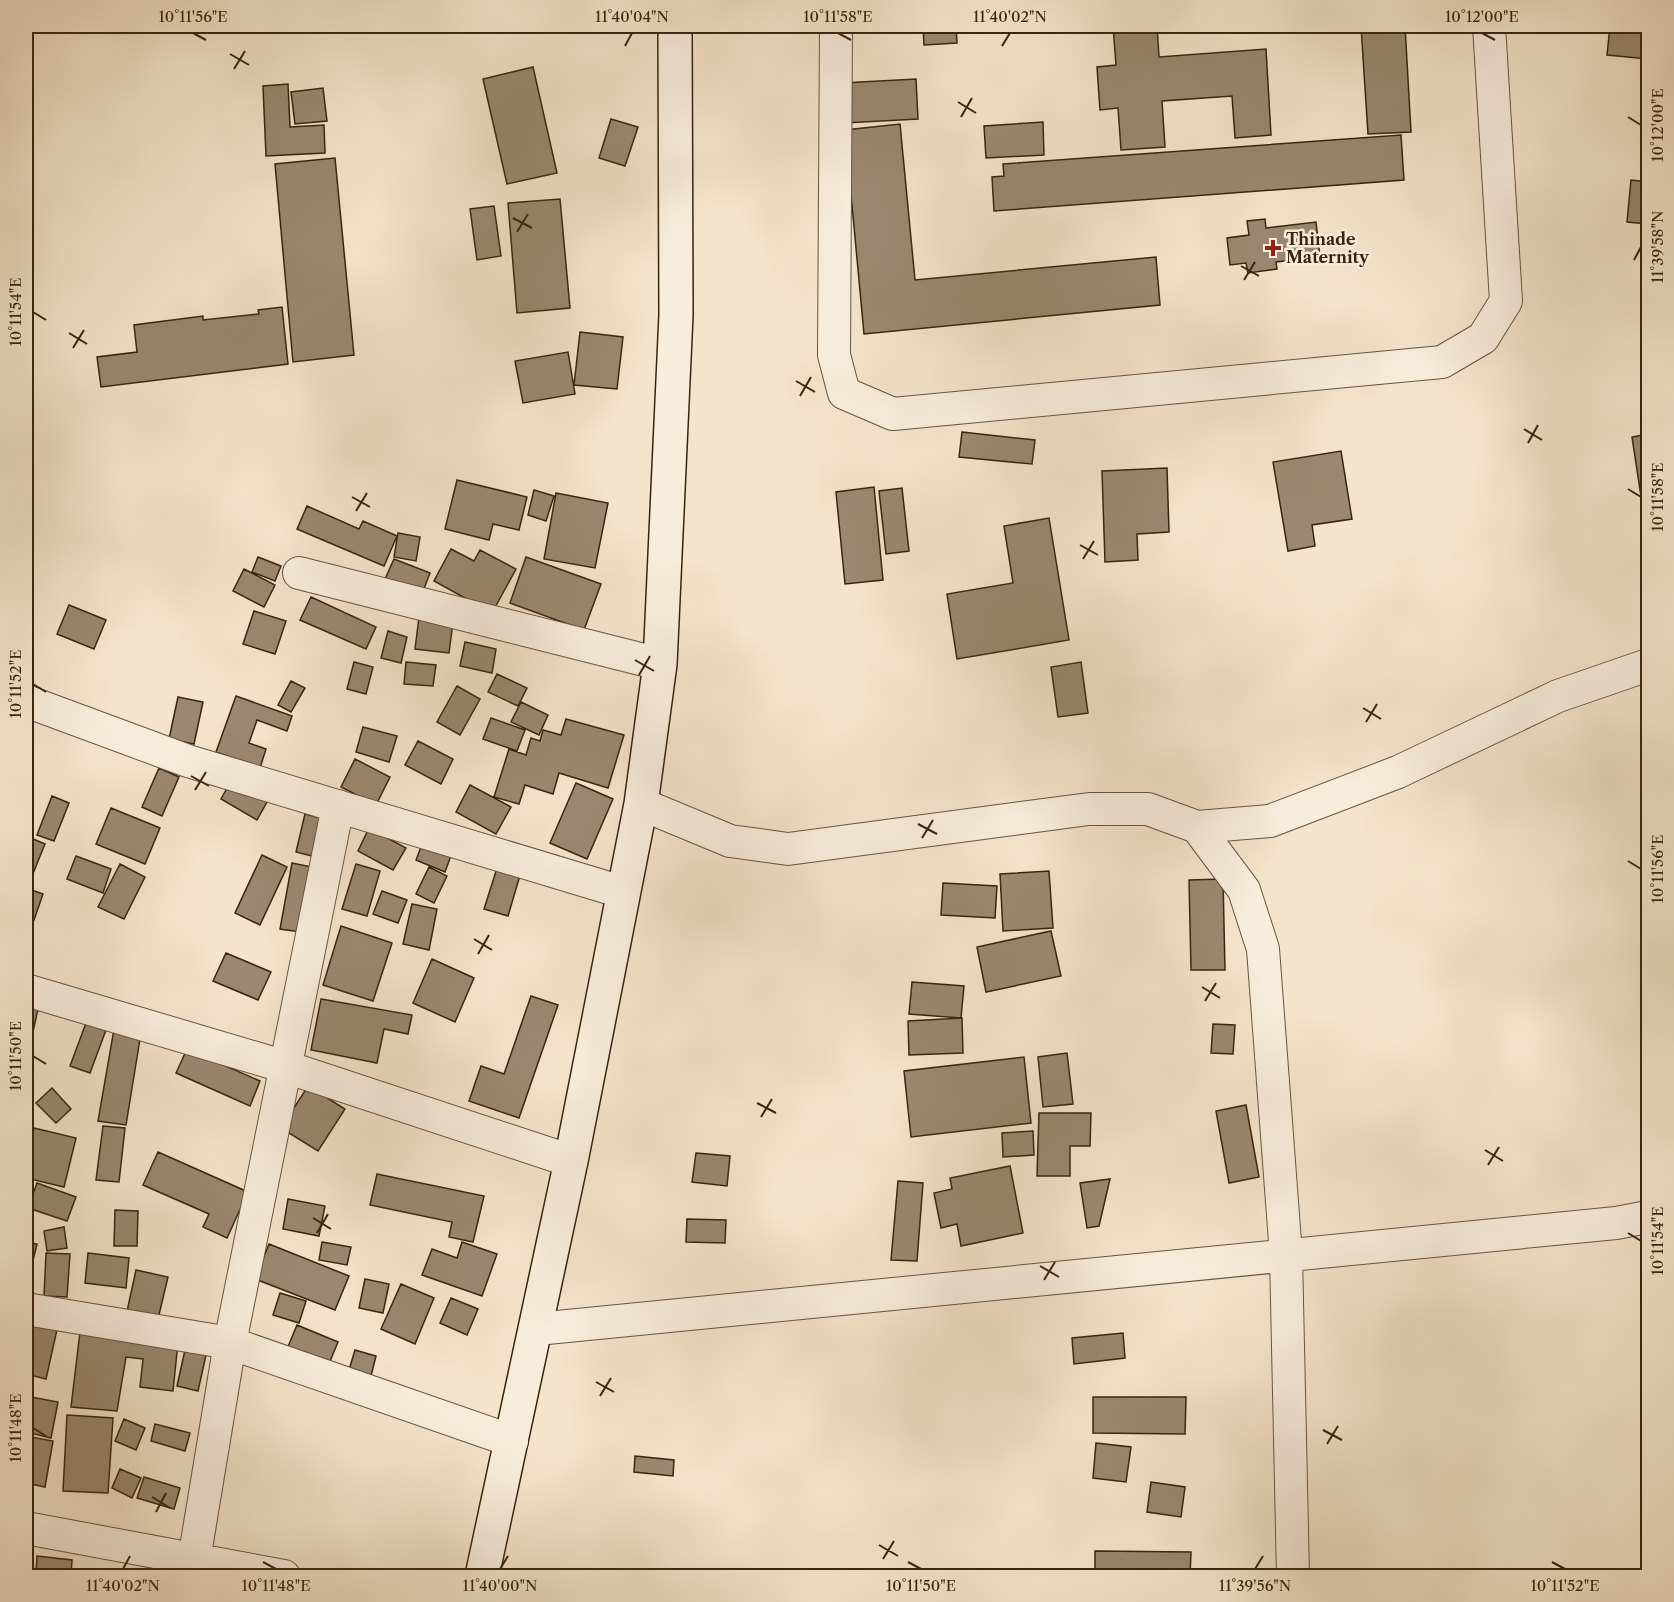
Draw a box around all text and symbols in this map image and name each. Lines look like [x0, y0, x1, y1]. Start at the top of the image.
text: 10°11'56"E [158, 7, 228, 26]
text: 11°40'04"N [595, 7, 669, 26]
text: 10°11'58"E [803, 7, 873, 26]
text: 11°40'02"N [973, 7, 1047, 26]
text: 10°12'00"E [1445, 7, 1519, 26]
text: 10°12'00"E [1648, 88, 1667, 162]
text: 11°39'58"N [1648, 211, 1667, 283]
place label: Thinade Maternity [1286, 229, 1370, 267]
marker: Thinade Maternity [1264, 239, 1282, 257]
text: 10°11'54"E [6, 277, 25, 347]
text: 10°11'58"E [1648, 462, 1667, 532]
text: 10°11'52"E [6, 649, 25, 719]
text: 10°11'56"E [1648, 834, 1667, 904]
text: 10°11'50"E [6, 1021, 25, 1091]
text: 10°11'54"E [1648, 1206, 1667, 1276]
text: 10°11'48"E [6, 1393, 25, 1463]
text: 11°40'02"N [86, 1576, 160, 1595]
text: 10°11'48"E [241, 1576, 311, 1595]
text: 11°40'00"N [463, 1576, 537, 1595]
text: 10°11'50"E [886, 1576, 956, 1595]
text: 11°39'56"N [1219, 1576, 1291, 1595]
text: 10°11'52"E [1530, 1576, 1600, 1595]

